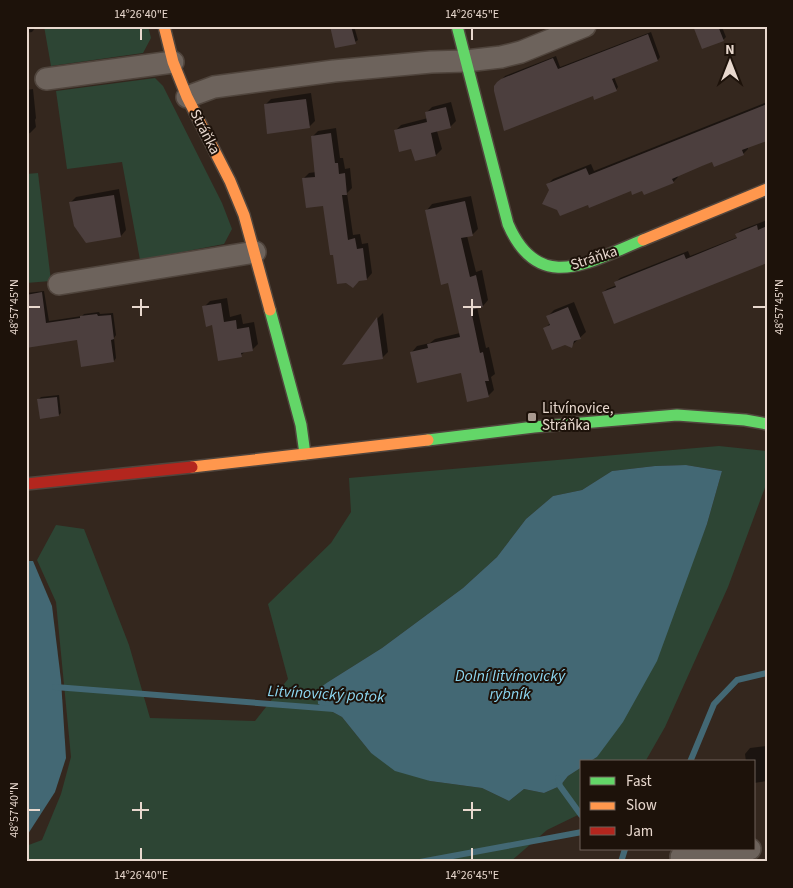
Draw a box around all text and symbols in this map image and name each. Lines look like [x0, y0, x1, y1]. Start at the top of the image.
text: 14°26'40"E [114, 6, 168, 23]
text: 14°26'45"E [445, 6, 499, 23]
north arrow [706, 38, 756, 88]
text: N [725, 40, 735, 60]
street label: Stráňka [185, 106, 225, 158]
street label: Stráňka [568, 241, 620, 275]
text: 48°57'45"N [6, 279, 23, 335]
text: 48°57'45"N [771, 279, 788, 335]
place label: Litvínovice, Stráňka [542, 398, 613, 436]
marker: Litvínovice, Stráňka [526, 411, 538, 423]
water label: Dolní litvínovický rybník [455, 665, 566, 705]
water label: Litvínovický potok [267, 680, 386, 708]
legend [580, 760, 756, 850]
text: Fast [626, 771, 652, 792]
text: 48°57'40"N [6, 782, 23, 838]
text: Slow [626, 795, 657, 816]
text: Jam [626, 821, 653, 842]
text: 14°26'40"E [114, 867, 168, 884]
text: 14°26'45"E [445, 867, 499, 884]

